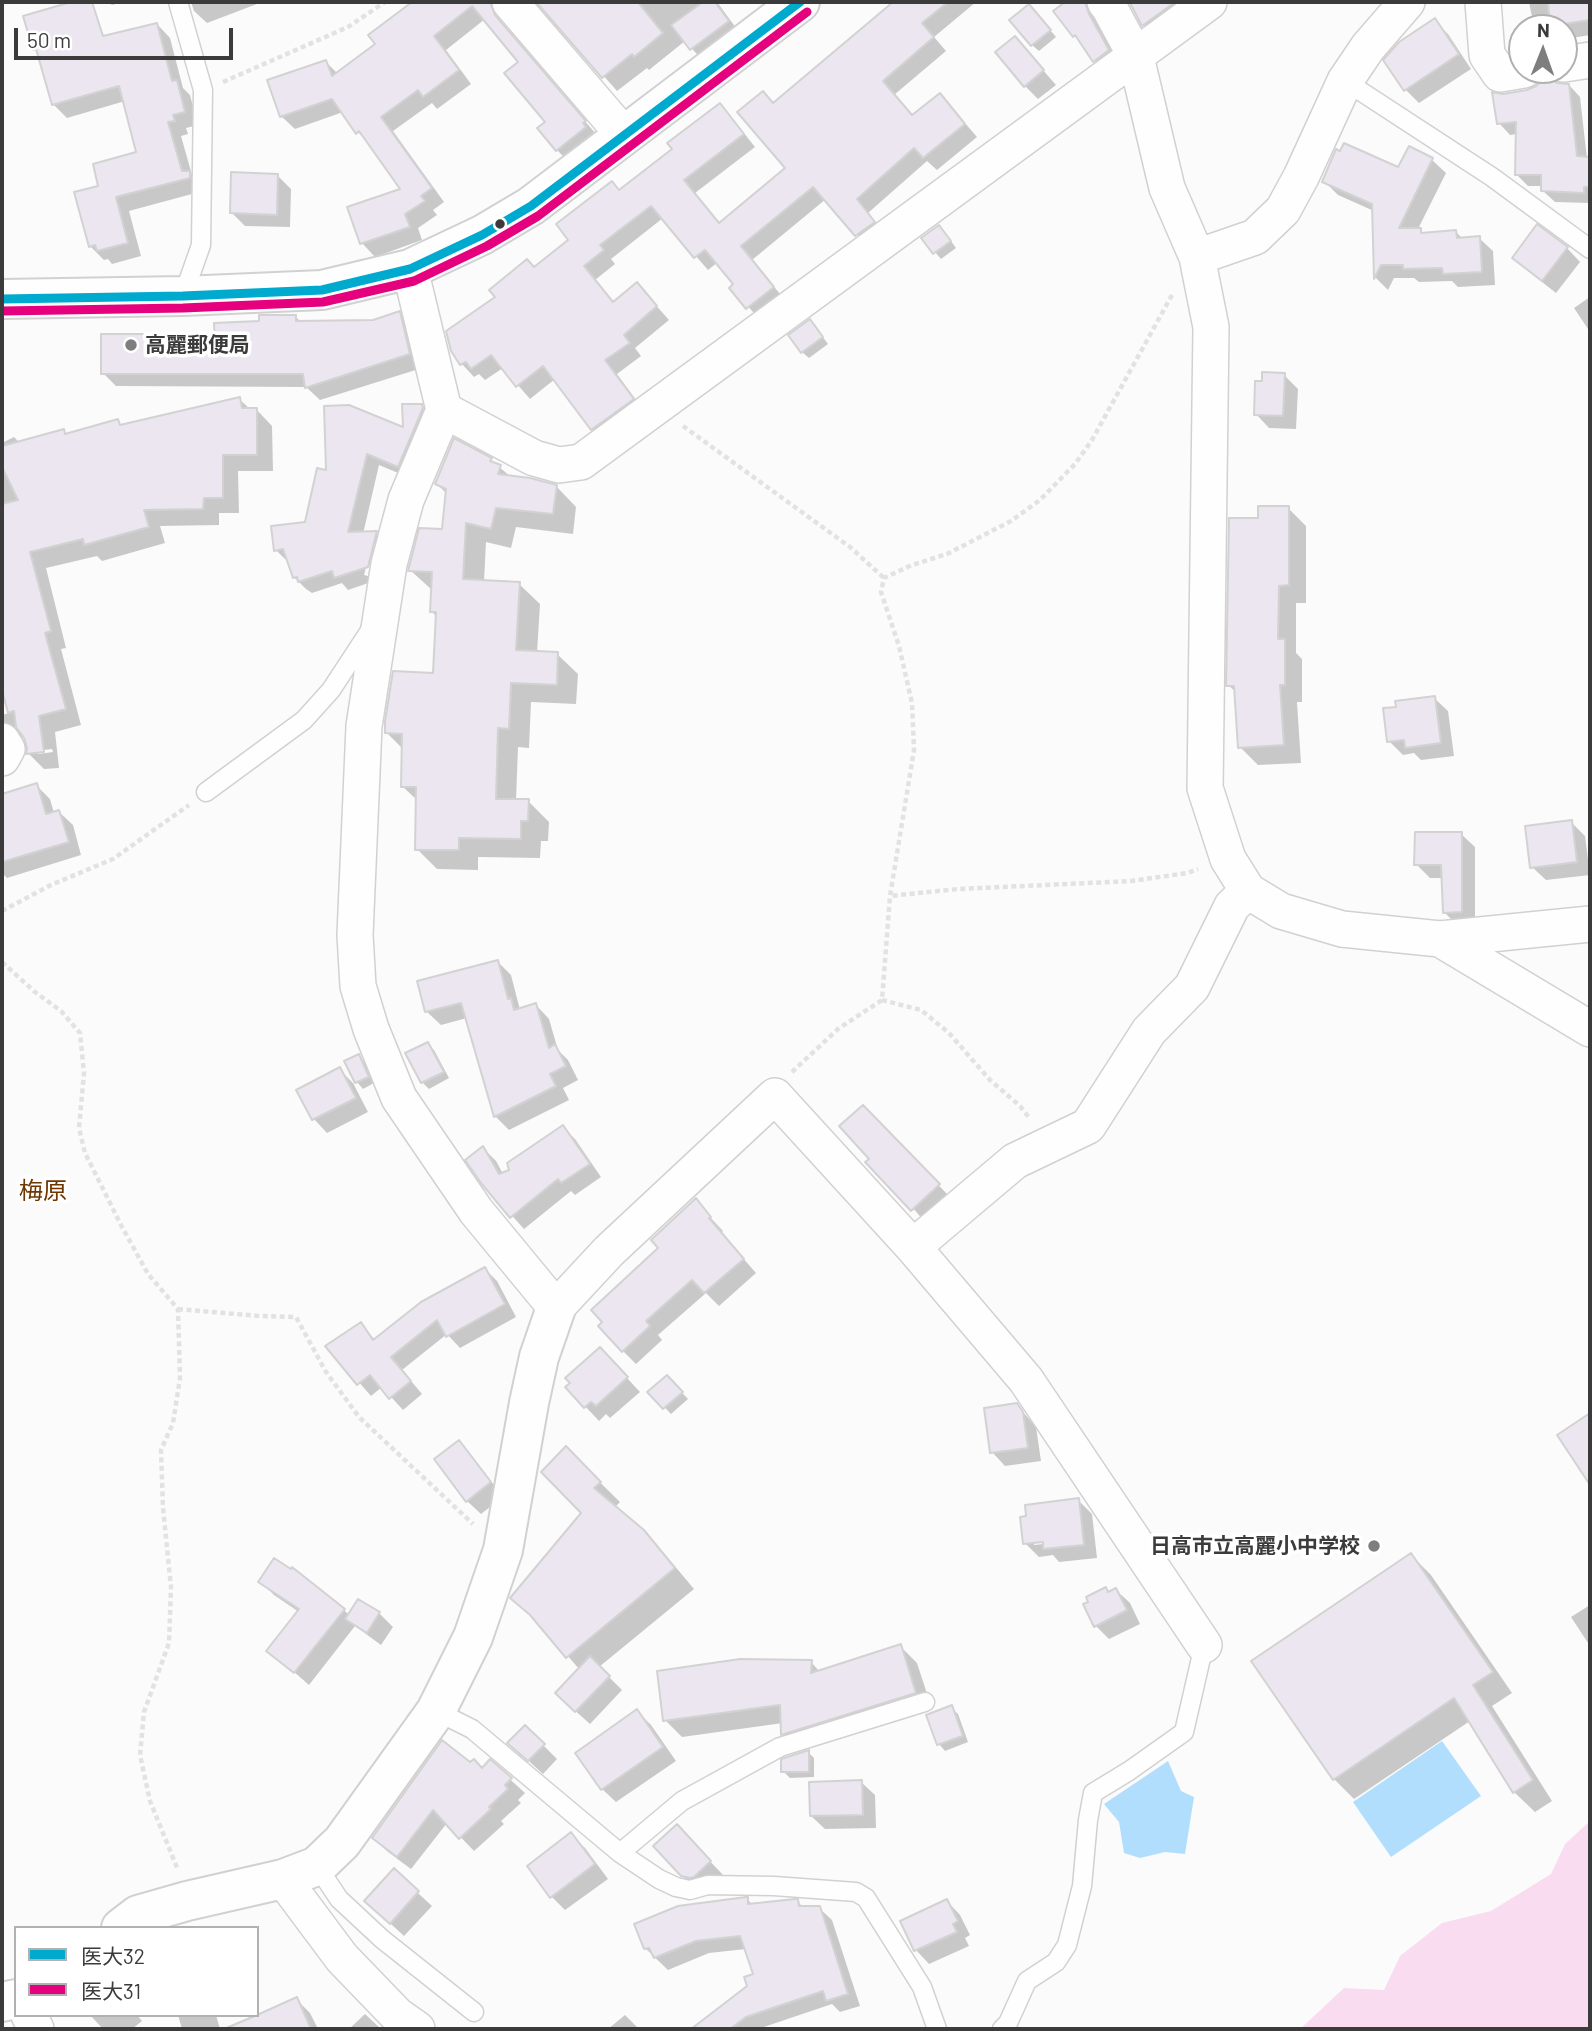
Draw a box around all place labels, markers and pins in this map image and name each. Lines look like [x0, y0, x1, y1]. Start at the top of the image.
unlabelled marker [493, 217, 507, 231]
place label: 高麗郵便局 [145, 332, 250, 358]
marker: 高麗郵便局 [123, 337, 139, 353]
place label: 日高市立高麗小中学校 [1150, 1533, 1360, 1559]
marker: 日高市立高麗小中学校 [1366, 1538, 1382, 1554]

